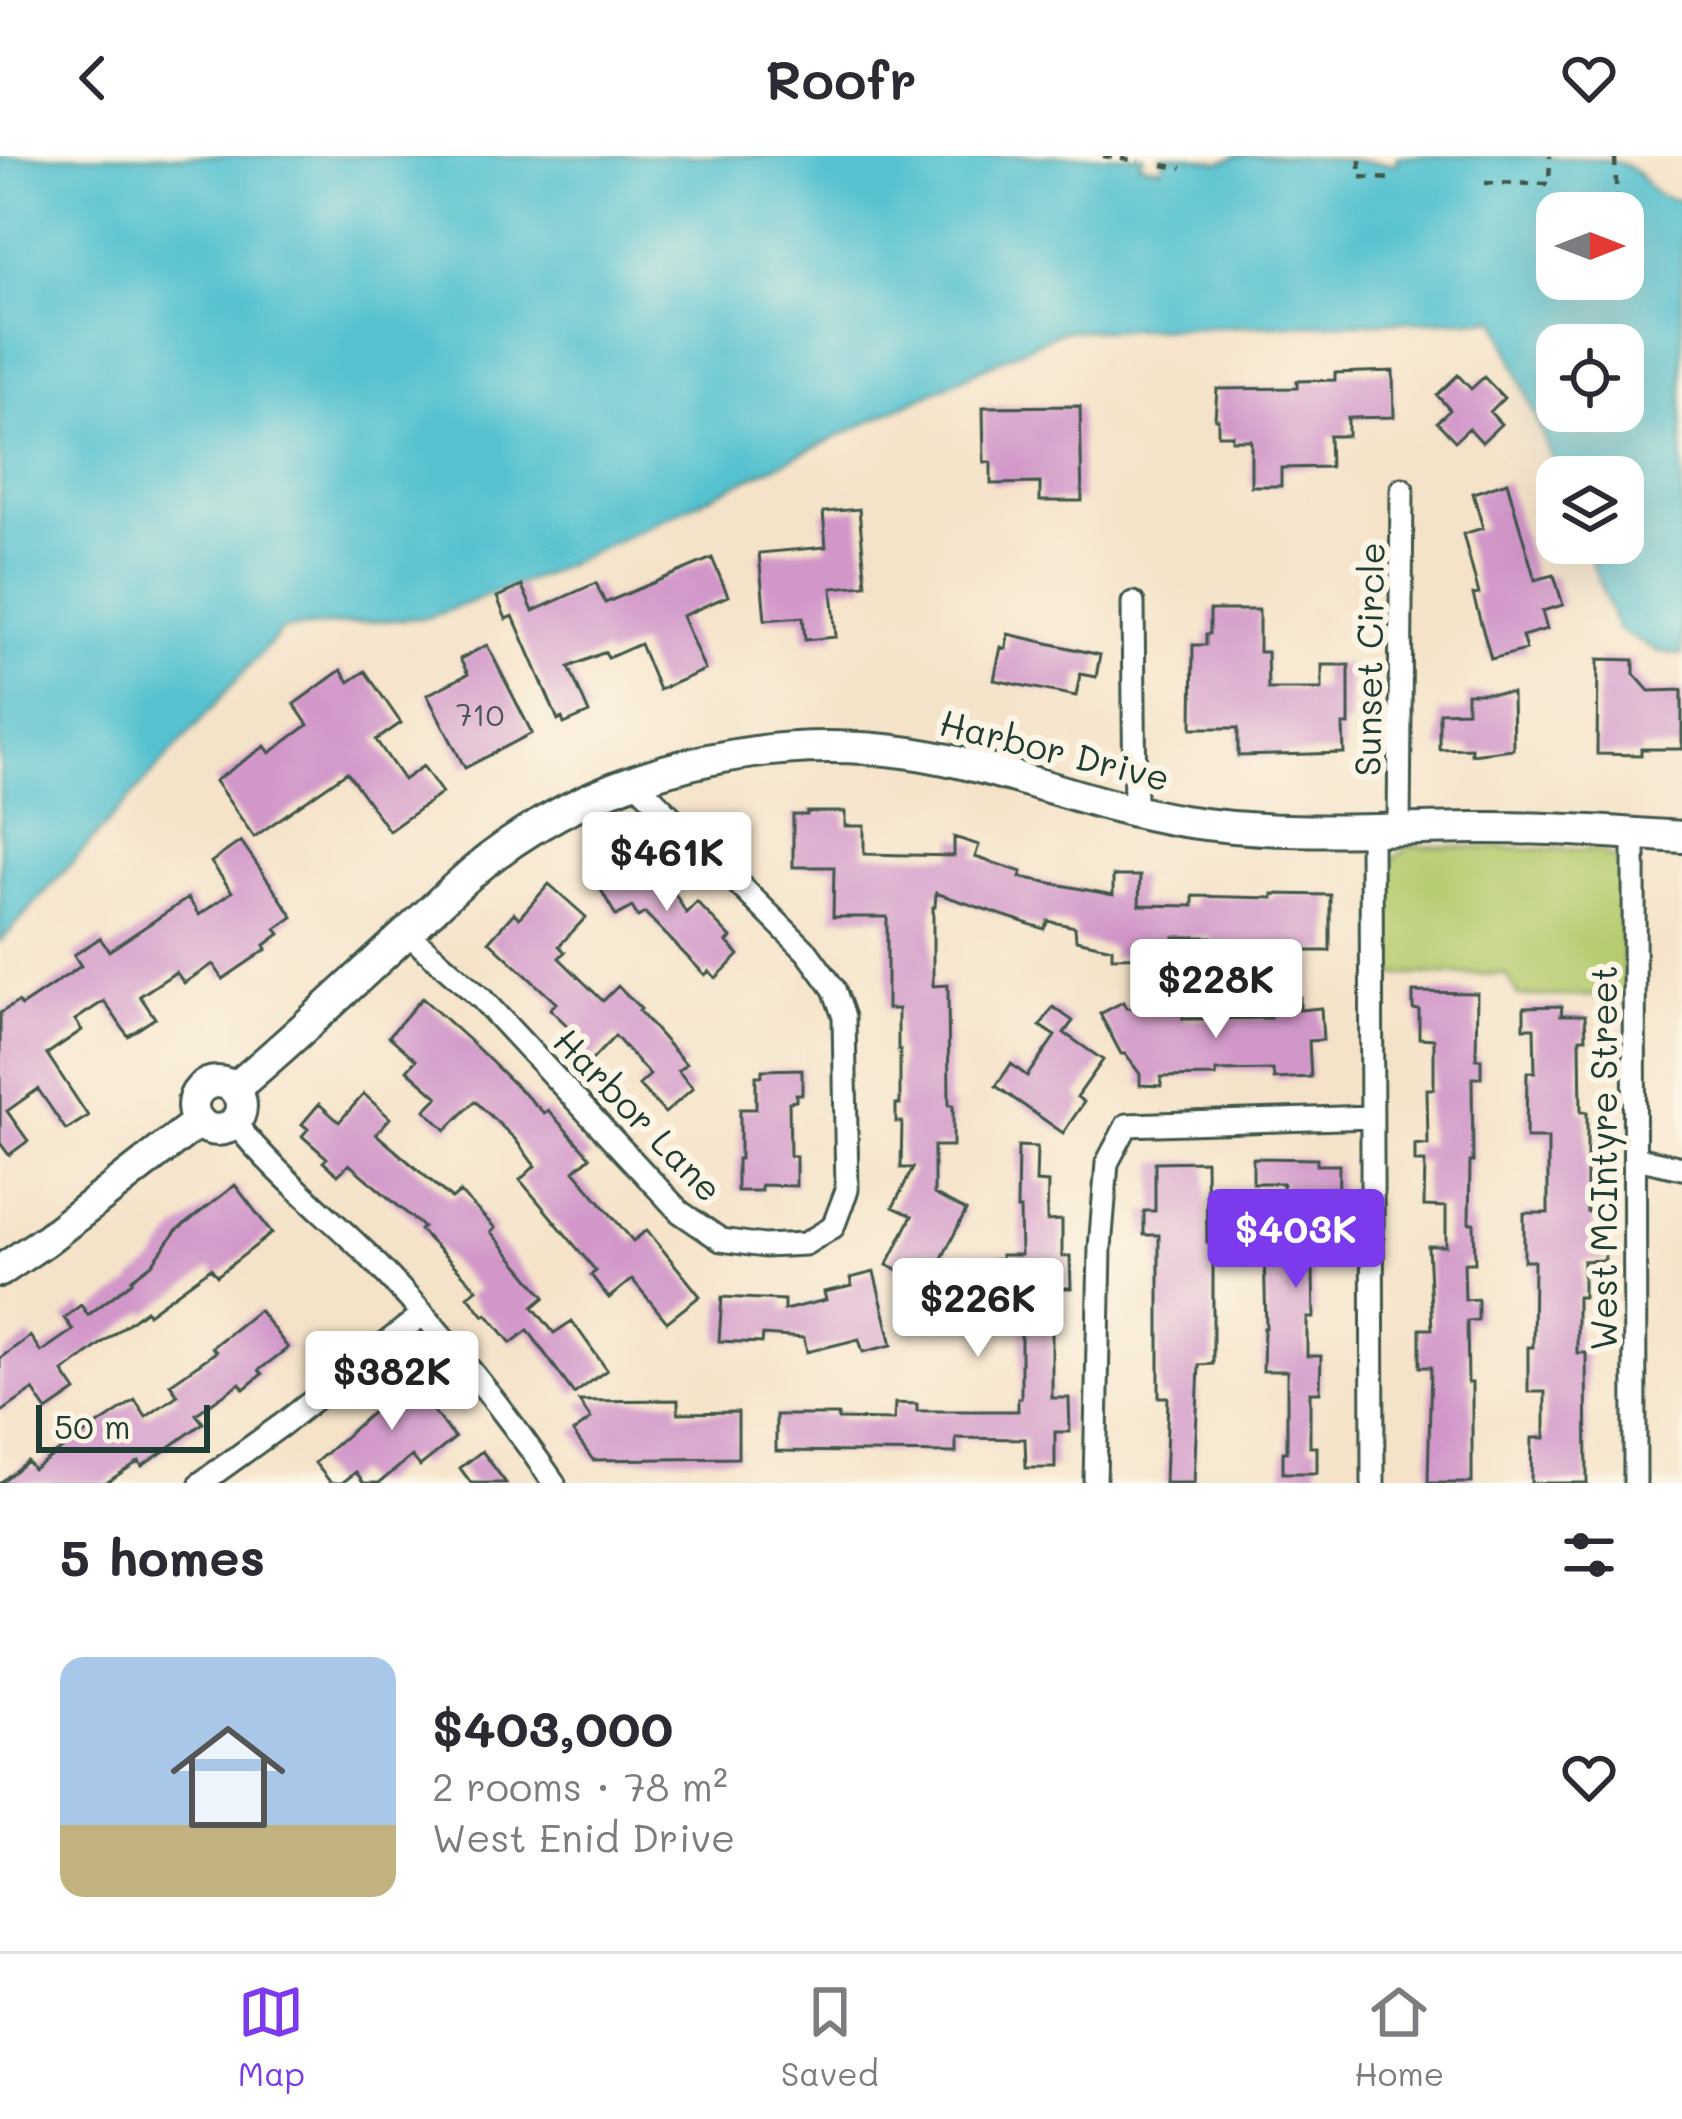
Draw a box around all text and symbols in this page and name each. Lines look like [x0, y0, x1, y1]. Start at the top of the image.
text: Roofr [765, 43, 917, 114]
icon: back [60, 45, 126, 111]
icon: heart [1556, 45, 1622, 111]
north arrow [1536, 192, 1644, 300]
map controls [1536, 192, 1644, 564]
button: locate [1536, 324, 1644, 432]
button: layers [1536, 456, 1644, 564]
street label: Sunset Circle [1342, 541, 1394, 777]
house number: 710 [456, 694, 504, 734]
street label: Harbor Drive [935, 698, 1175, 800]
pin: $461K [583, 812, 751, 914]
text: $461K [609, 825, 725, 876]
pin: $228K [1132, 939, 1300, 1041]
text: $228K [1157, 952, 1275, 1003]
street label: West McIntyre Street [1579, 965, 1627, 1351]
street label: Harbor Lane [544, 1017, 734, 1211]
pin: $403K [1212, 1189, 1380, 1291]
text: $403K [1235, 1202, 1357, 1253]
pin: $226K [894, 1258, 1062, 1360]
text: $226K [920, 1271, 1036, 1322]
pin: $382K [308, 1331, 476, 1433]
text: $382K [332, 1344, 452, 1395]
scale bar [36, 1399, 210, 1452]
text: 50 m [54, 1404, 130, 1447]
text: 5 homes [60, 1522, 265, 1589]
icon: filters [1556, 1522, 1622, 1588]
text: $403,000 [432, 1693, 673, 1760]
icon: home [156, 1705, 300, 1849]
icon: heart [1556, 1744, 1622, 1810]
text: 2 rooms · 78 m² [432, 1760, 728, 1811]
text: West Enid Drive [432, 1811, 735, 1862]
tab: Map [238, 1979, 305, 2094]
tab: Saved [781, 1979, 879, 2094]
tab: Home [1354, 1979, 1444, 2094]

